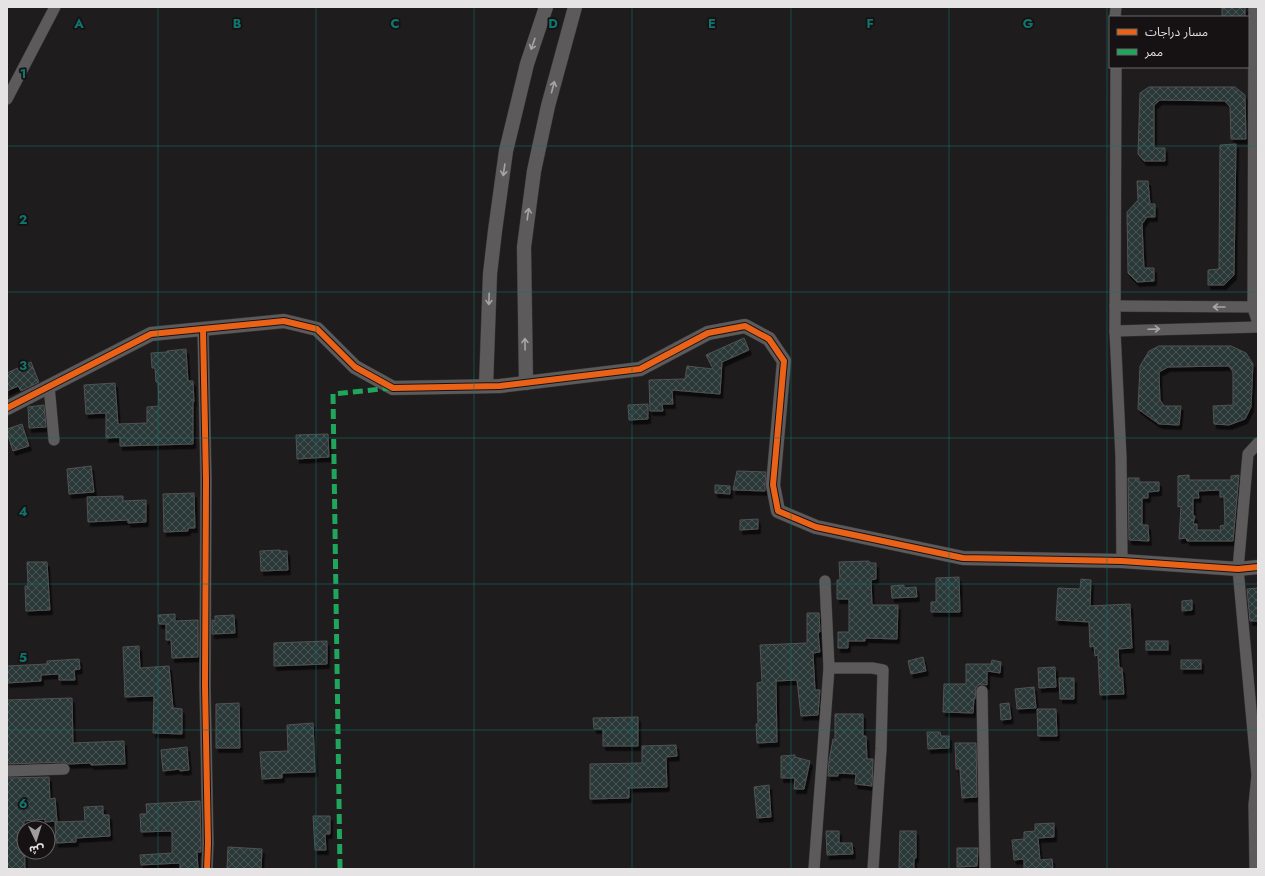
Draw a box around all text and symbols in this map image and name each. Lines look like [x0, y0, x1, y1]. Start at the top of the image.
text: A [73, 14, 84, 33]
text: B [233, 14, 242, 33]
text: C [390, 14, 400, 33]
text: D [548, 14, 558, 33]
text: E [708, 14, 716, 33]
text: F [866, 14, 874, 33]
text: G [1023, 14, 1034, 33]
legend [1109, 16, 1249, 68]
text: مسار دراجات [1145, 23, 1208, 41]
one-way arrow [529, 37, 537, 49]
text: ممر [1144, 43, 1163, 61]
text: 1 [20, 64, 26, 83]
one-way arrow [550, 80, 557, 93]
one-way arrow [500, 163, 508, 176]
one-way arrow [524, 208, 532, 221]
text: 2 [19, 210, 27, 229]
one-way arrow [486, 292, 493, 305]
one-way arrow [1213, 303, 1226, 311]
one-way arrow [1147, 325, 1160, 333]
one-way arrow [522, 338, 529, 351]
text: 3 [19, 356, 27, 375]
text: 4 [18, 502, 28, 521]
text: 5 [19, 648, 27, 667]
text: 6 [19, 794, 28, 813]
north arrow [16, 820, 56, 860]
text: ش [29, 841, 45, 858]

